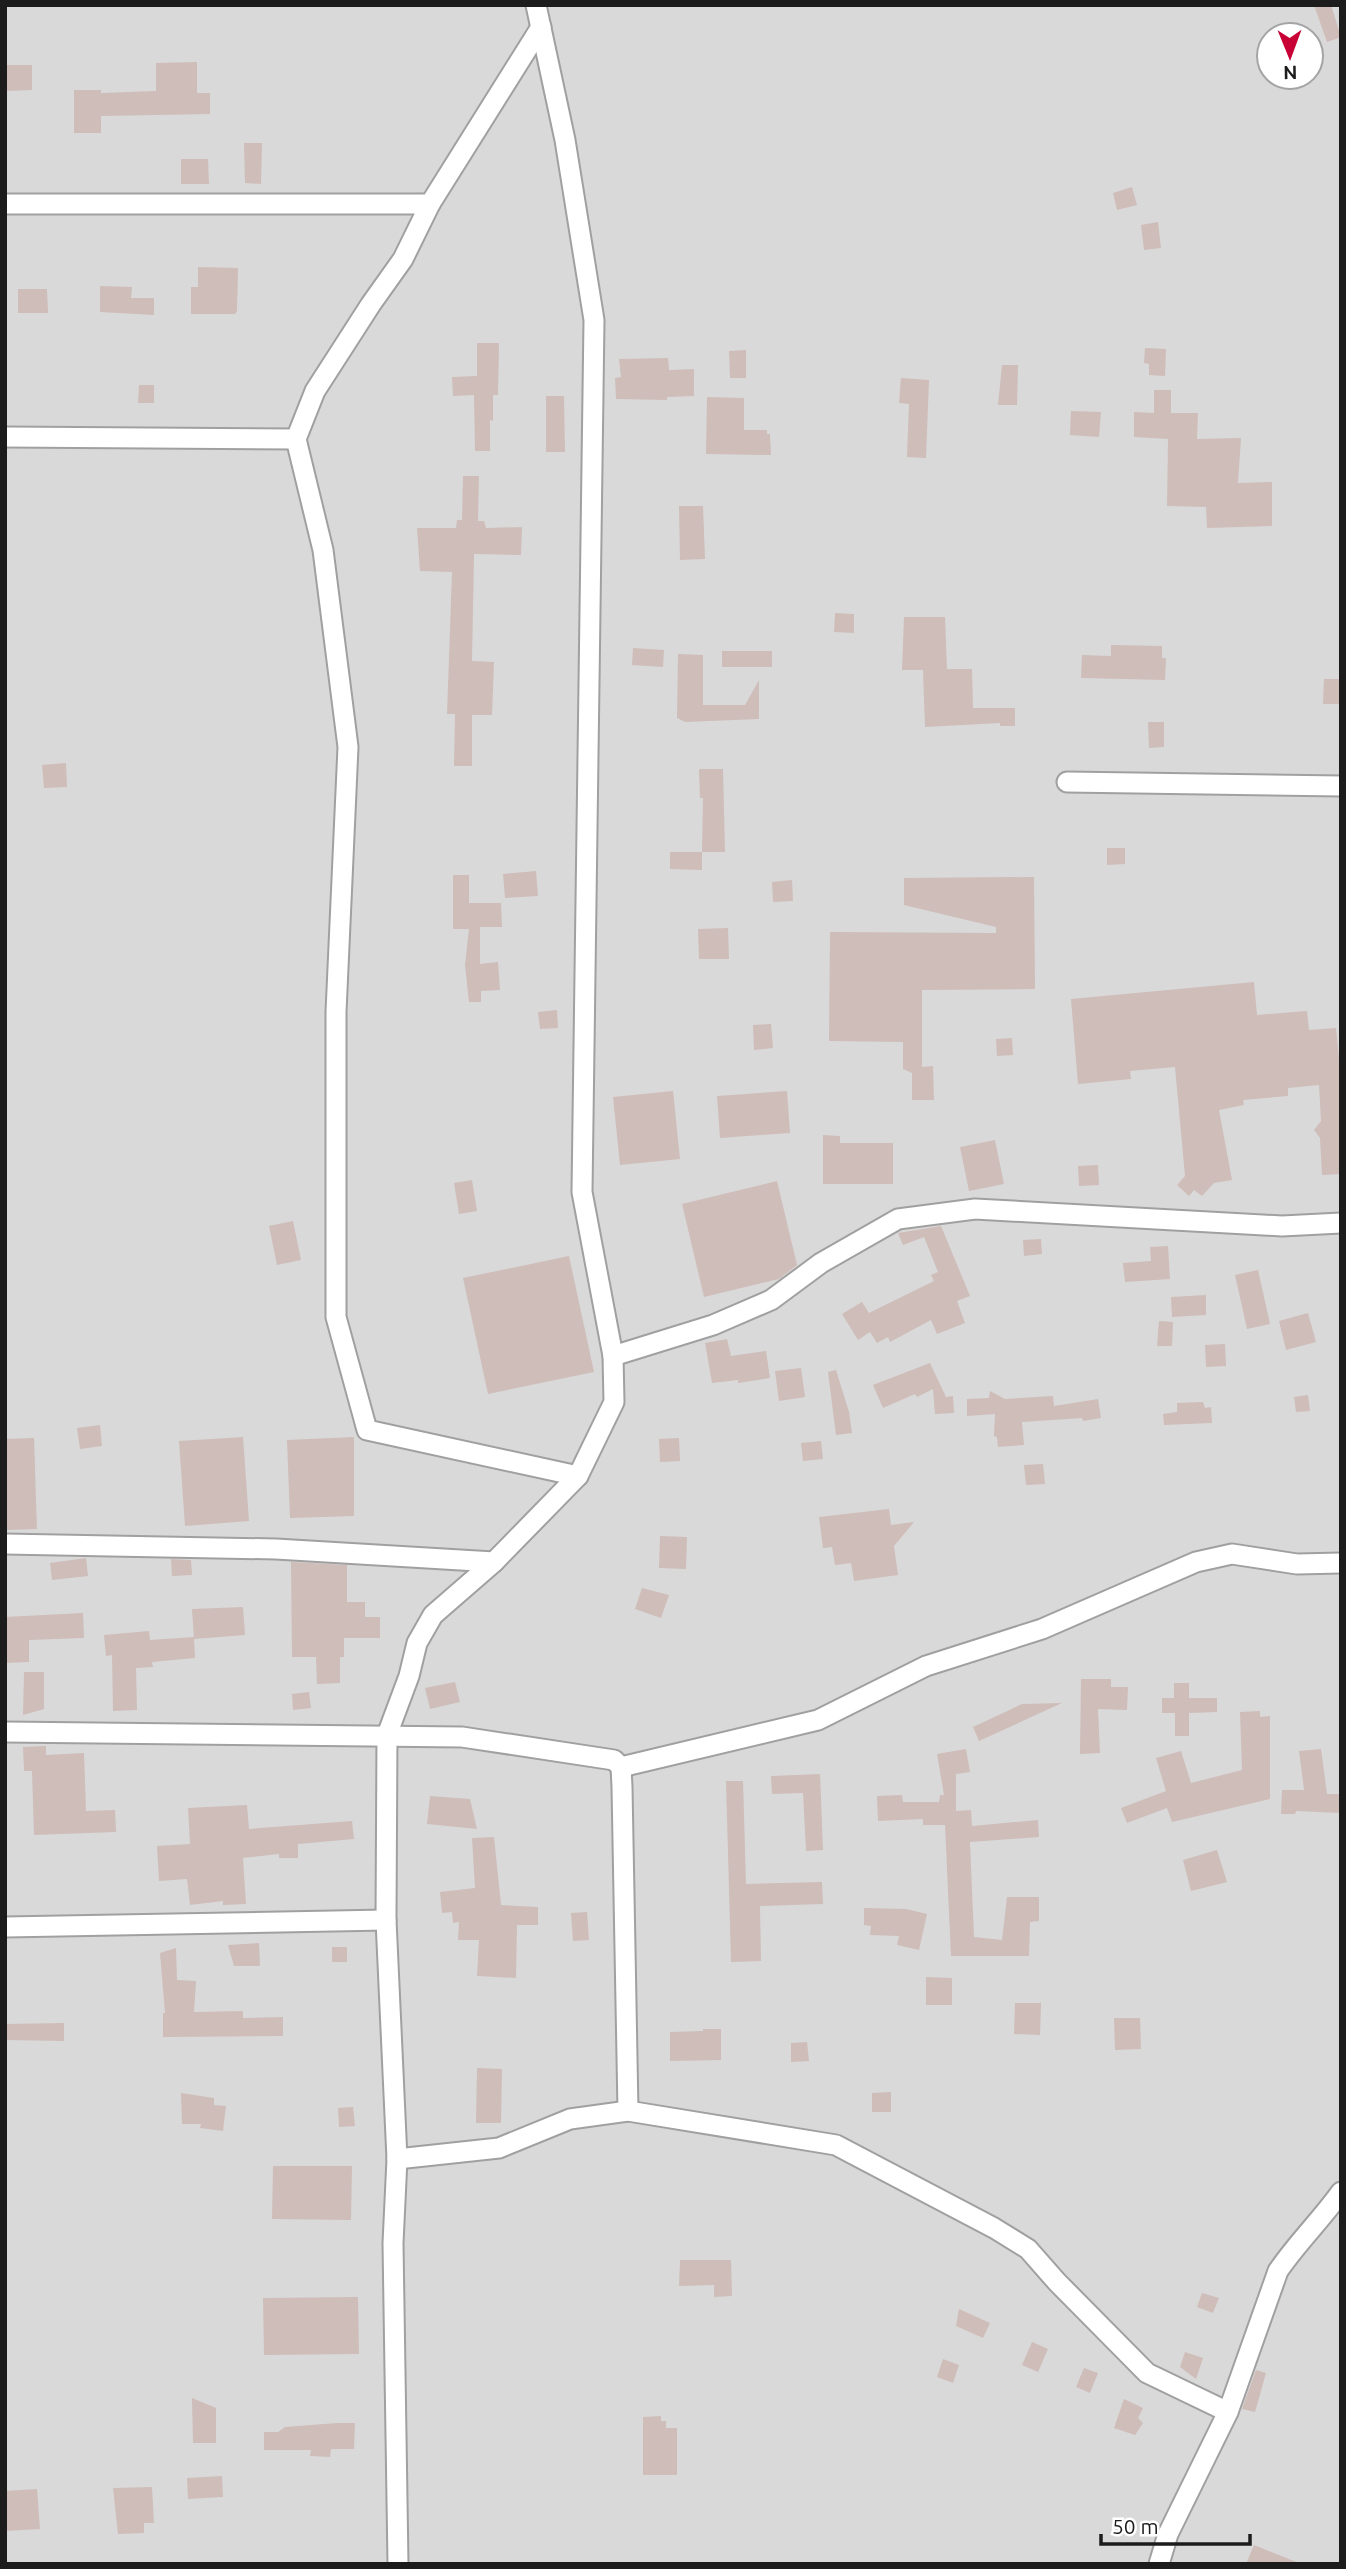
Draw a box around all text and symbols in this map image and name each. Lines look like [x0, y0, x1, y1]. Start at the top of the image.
north arrow [1255, 21, 1325, 91]
text: N [1283, 62, 1298, 84]
scale bar [1101, 2502, 1250, 2546]
text: 50 m [1112, 2514, 1159, 2538]

